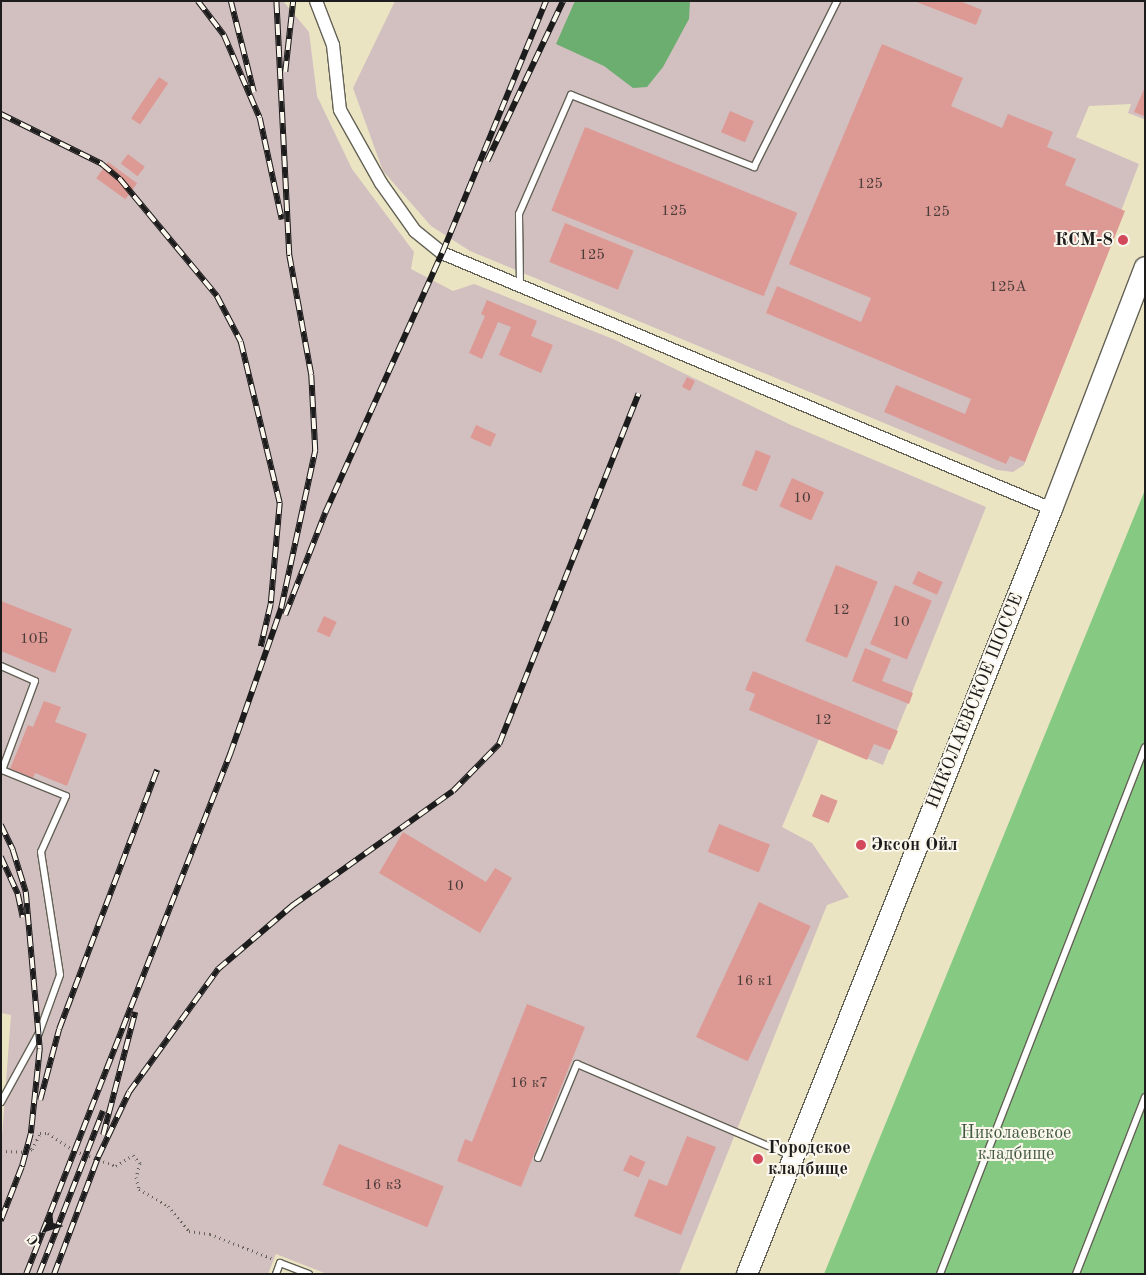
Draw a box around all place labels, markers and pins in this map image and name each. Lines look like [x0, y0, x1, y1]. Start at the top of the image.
place label: КСМ-8 [1055, 229, 1113, 251]
marker: КСМ-8 [1117, 234, 1129, 246]
place label: Эксон Ойл [871, 834, 958, 856]
marker: Эксон Ойл [855, 839, 867, 851]
place label: Городское кладбище [768, 1138, 851, 1180]
marker: Городское кладбище [752, 1153, 764, 1165]

